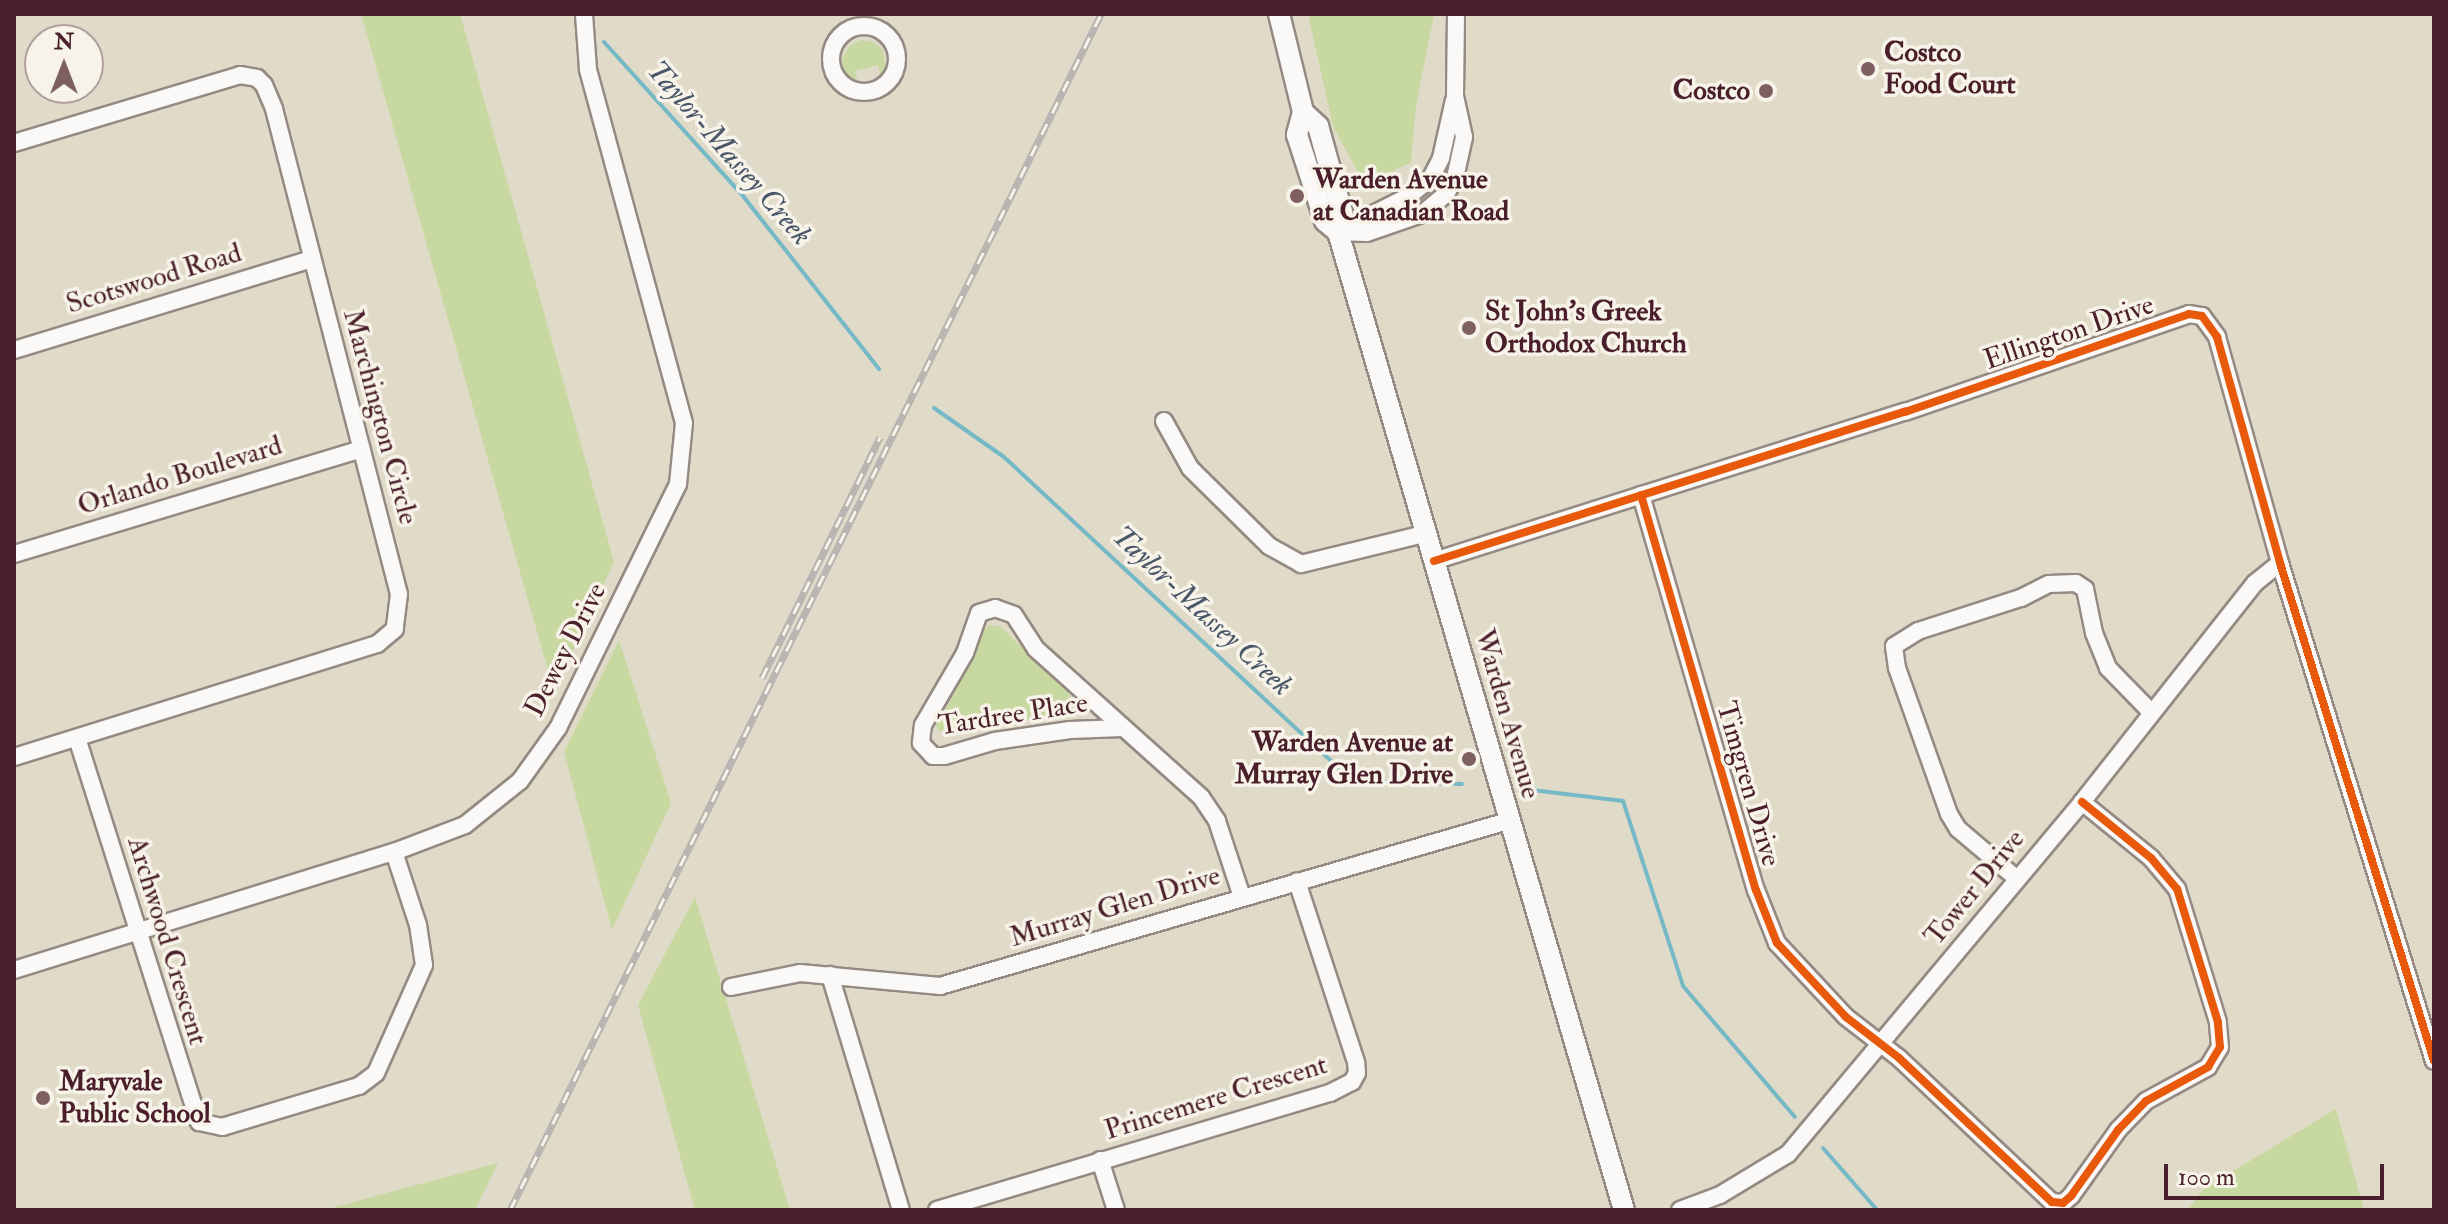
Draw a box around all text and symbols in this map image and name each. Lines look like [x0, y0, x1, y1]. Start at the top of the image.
north arrow [24, 24, 104, 104]
text: N [54, 28, 74, 56]
place label: Costco Food Court [1884, 36, 2016, 102]
water label: Taylor-Massey Creek [639, 53, 819, 253]
marker: Costco Food Court [1859, 60, 1877, 78]
place label: Costco [1673, 74, 1750, 108]
marker: Costco [1757, 82, 1775, 100]
place label: Warden Avenue at Canadian Road [1313, 163, 1509, 229]
marker: Warden Avenue at Canadian Road [1288, 187, 1306, 205]
street label: Scotswood Road [62, 236, 246, 322]
street label: Ellington Drive [1980, 288, 2158, 378]
place label: St John's Greek Orthodox Church [1485, 295, 1687, 361]
street label: Marchington Circle [335, 306, 425, 528]
marker: St John's Greek Orthodox Church [1460, 319, 1478, 337]
street label: Orlando Boulevard [74, 429, 286, 523]
water label: Taylor-Massey Creek [1104, 518, 1300, 704]
street label: Dewey Drive [518, 578, 614, 722]
street label: Warden Avenue [1467, 625, 1547, 803]
street label: Tardree Place [936, 687, 1090, 743]
street label: Timgren Drive [1708, 698, 1788, 870]
place label: Warden Avenue at Murray Glen Drive [1235, 726, 1453, 792]
marker: Warden Avenue at Murray Glen Drive [1460, 750, 1478, 768]
street label: Tower Drive [1918, 823, 2032, 953]
street label: Archwood Crescent [119, 833, 215, 1049]
street label: Murray Glen Drive [1006, 859, 1224, 955]
street label: Princemere Crescent [1101, 1048, 1331, 1148]
place label: Maryvale Public School [59, 1065, 211, 1131]
marker: Maryvale Public School [34, 1089, 52, 1107]
scale bar [2168, 1148, 2388, 1198]
text: 100 m [2178, 1162, 2235, 1193]

